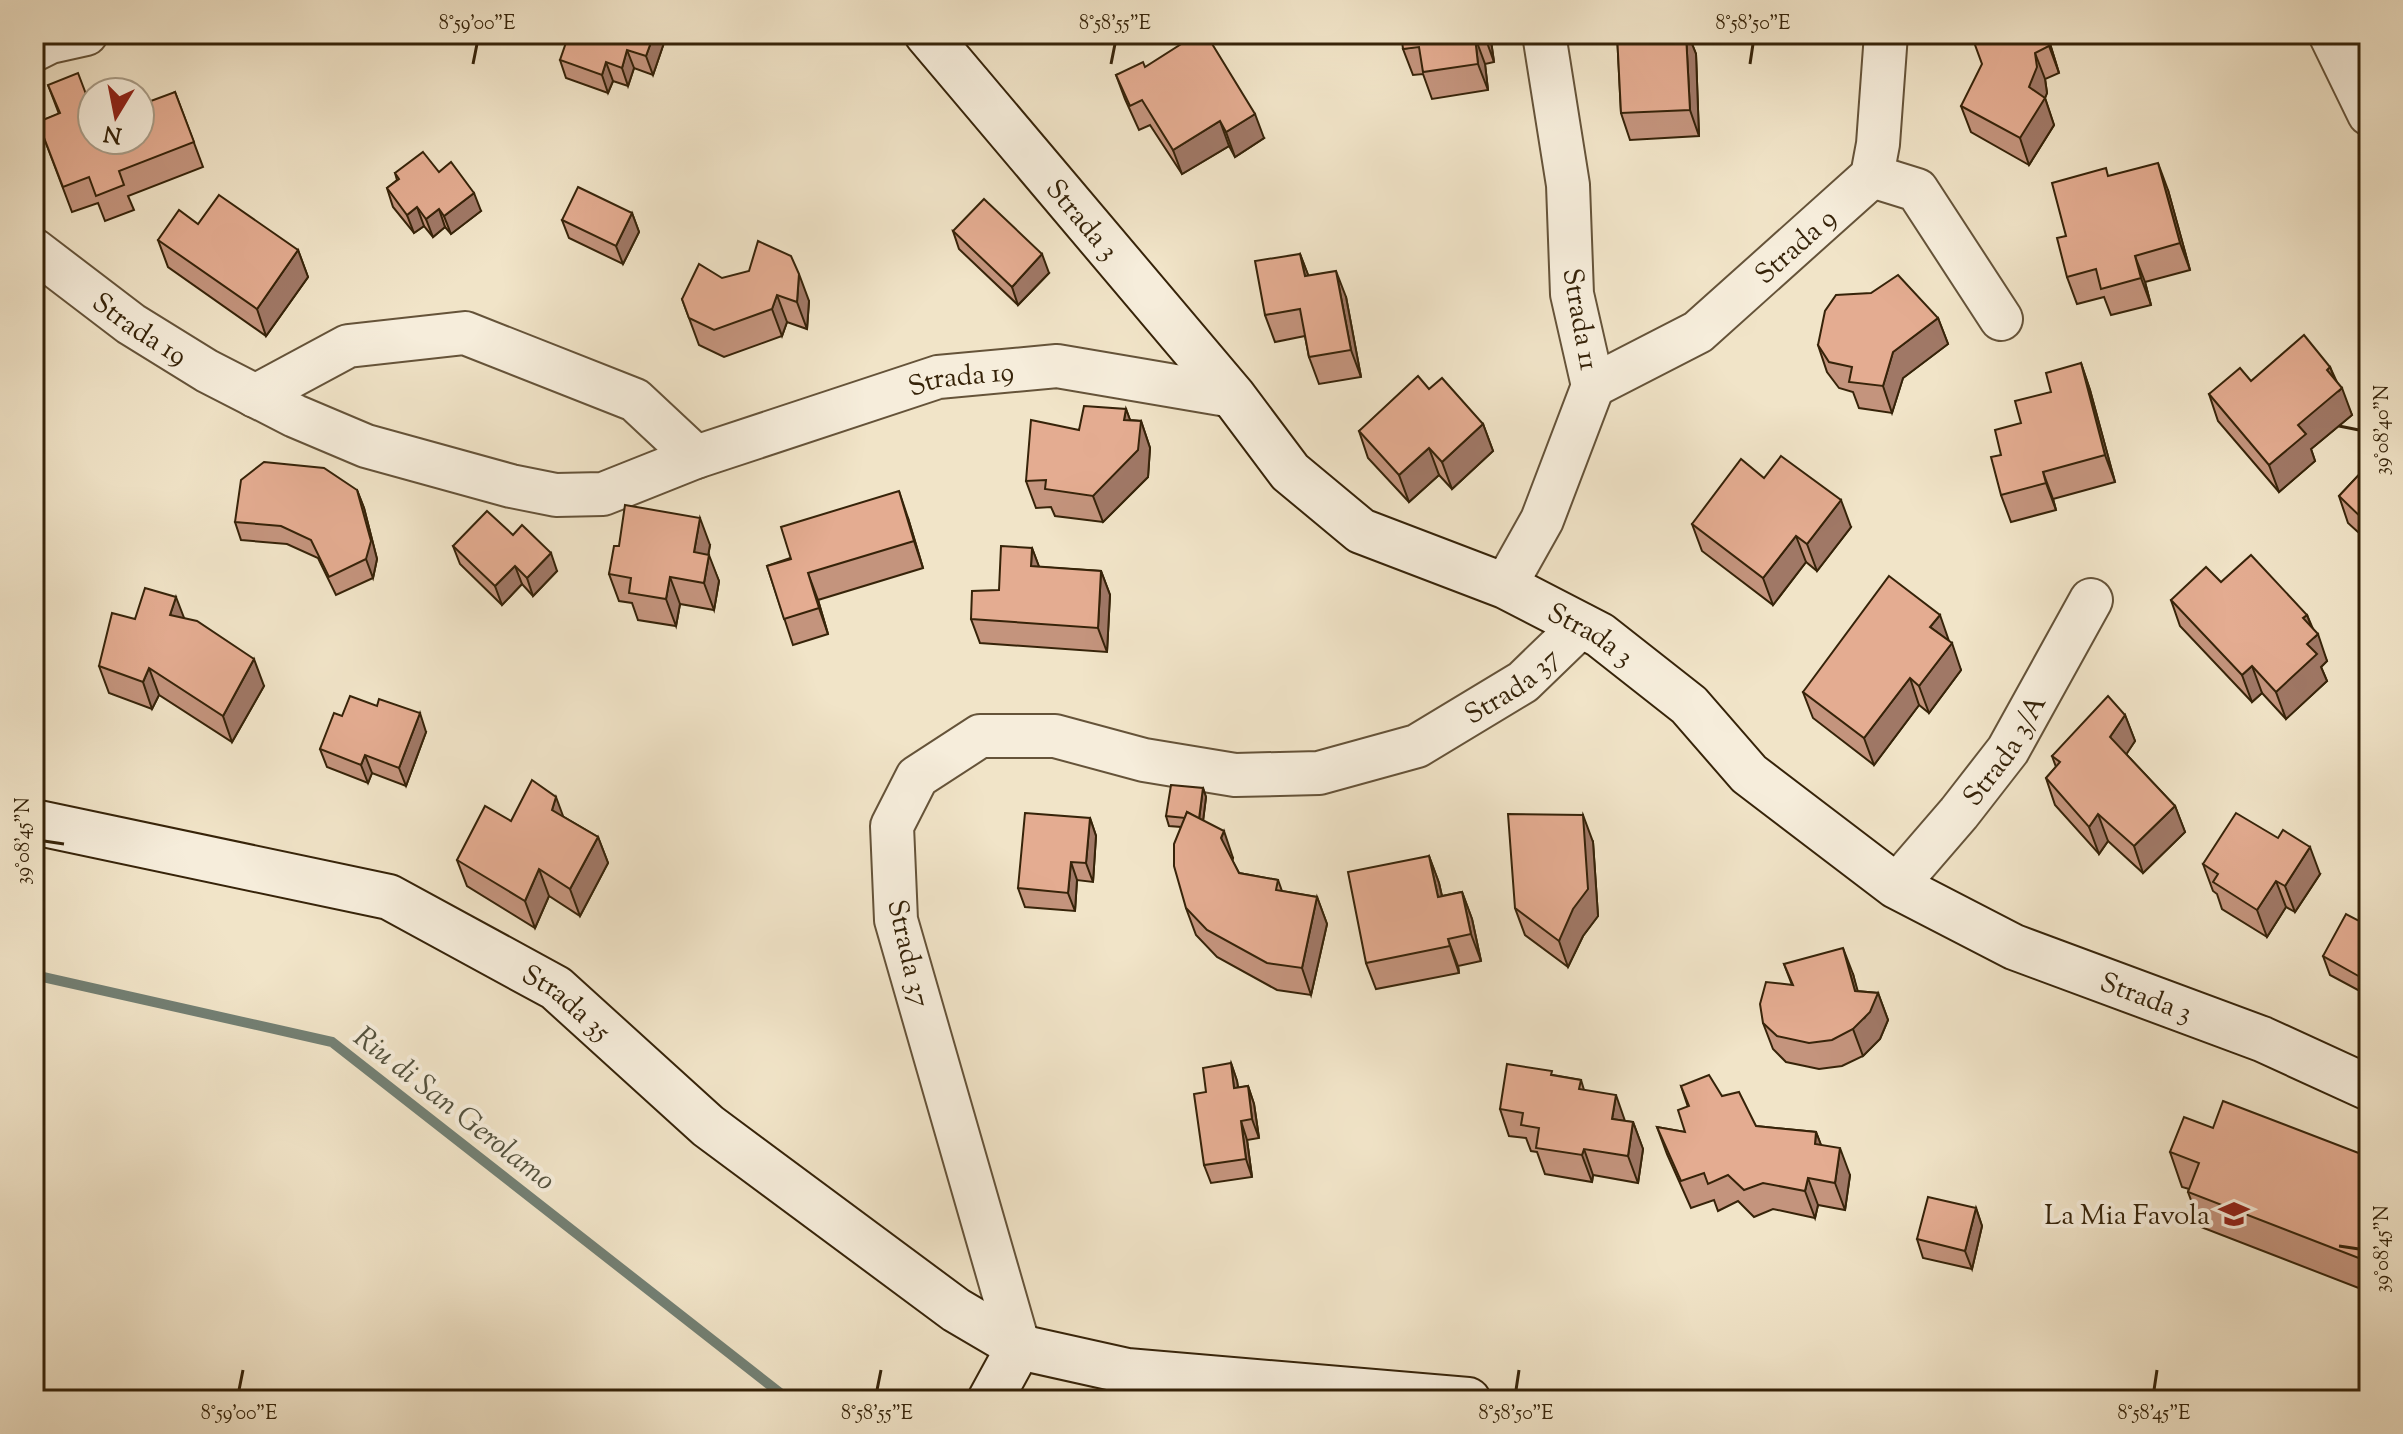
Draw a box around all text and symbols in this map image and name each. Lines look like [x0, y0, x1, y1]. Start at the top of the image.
text: 8°59'00"E [439, 10, 515, 39]
text: 8°58'55"E [1079, 10, 1151, 39]
text: 8°58'50"E [1716, 10, 1790, 39]
north arrow [76, 76, 156, 156]
text: N [101, 115, 124, 150]
street label: Strada 3 [1035, 171, 1127, 270]
street label: Strada 9 [1747, 200, 1846, 295]
street label: Strada 11 [1550, 265, 1608, 374]
street label: Strada 19 [82, 284, 194, 377]
street label: Strada 19 [903, 353, 1016, 409]
text: 39°08'40"N [2369, 385, 2398, 475]
street label: Strada 3 [1540, 594, 1641, 677]
street label: Strada 37 [1458, 640, 1570, 736]
street label: Strada 3/A [1954, 688, 2058, 816]
text: 39°08'45"N [10, 797, 39, 885]
street label: Strada 37 [875, 896, 939, 1011]
street label: Strada 35 [514, 956, 619, 1052]
street label: Strada 3 [2094, 964, 2197, 1034]
water label: Riu di San Gerolamo [343, 1017, 564, 1203]
place label: La Mia Favola [2044, 1197, 2210, 1237]
school or university icon: La Mia Favola [2217, 1197, 2251, 1231]
text: 39°08'45"N [2369, 1205, 2398, 1293]
text: 8°59'00"E [201, 1400, 277, 1429]
text: 8°58'55"E [841, 1400, 913, 1429]
text: 8°58'50"E [1479, 1400, 1553, 1429]
text: 8°58'45"E [2118, 1400, 2190, 1429]

